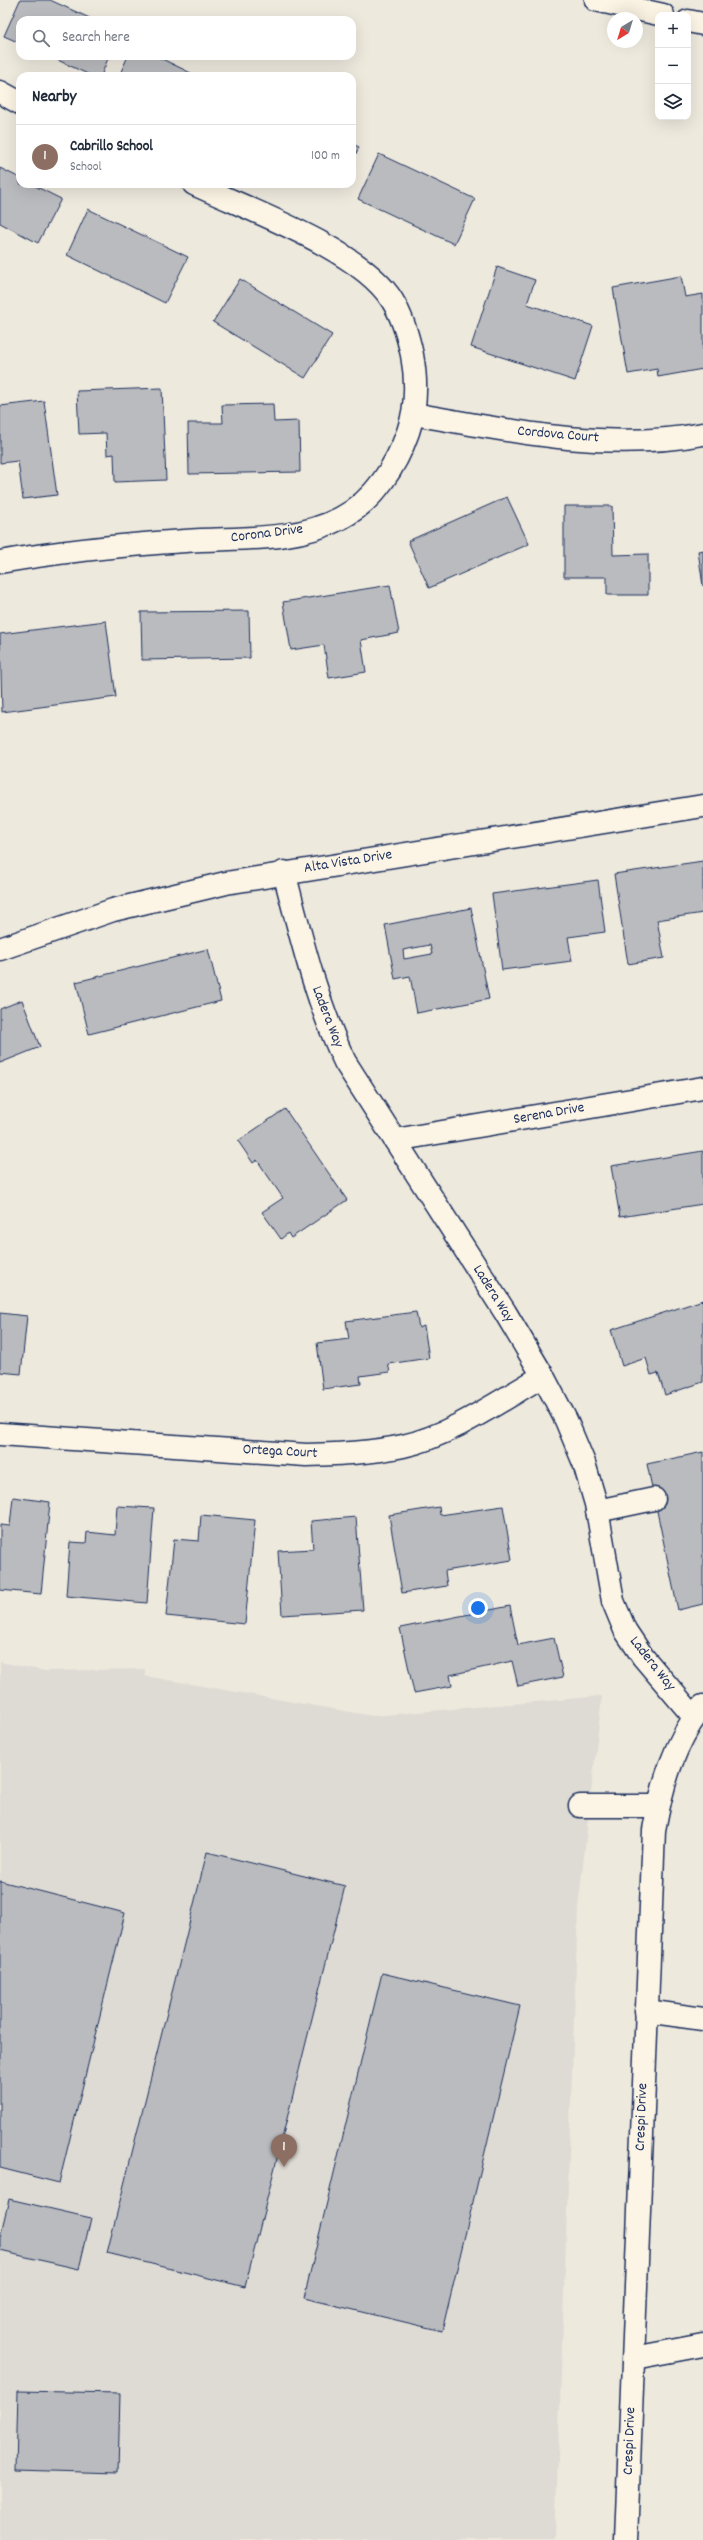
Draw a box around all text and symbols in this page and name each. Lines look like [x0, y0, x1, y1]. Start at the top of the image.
north arrow [607, 12, 643, 48]
map controls [655, 12, 691, 120]
button: + [655, 12, 691, 48]
search box [16, 16, 356, 60]
icon: search [30, 27, 52, 49]
text: Search here [62, 27, 130, 49]
button: − [655, 48, 691, 84]
button: layers [655, 84, 691, 120]
text: Nearby [32, 86, 76, 110]
text: Cabrillo School [70, 136, 153, 158]
text: 1 [44, 147, 46, 166]
text: 100 m [311, 147, 340, 166]
text: School [70, 158, 102, 177]
street label: Cordova Court [516, 420, 600, 450]
street label: Corona Drive [230, 519, 305, 549]
street label: Alta Vista Drive [302, 844, 394, 880]
street label: Ladera Way [305, 983, 349, 1052]
street label: Serena Drive [512, 1097, 587, 1131]
street label: Ladera Way [467, 1261, 520, 1328]
street label: Ortega Court [242, 1439, 318, 1465]
your location [468, 1598, 488, 1618]
street label: Ladera Way [623, 1632, 681, 1697]
street label: Crespi Drive [630, 2082, 654, 2151]
pin: 1 [271, 2134, 297, 2167]
street label: Crespi Drive [618, 2406, 642, 2475]

